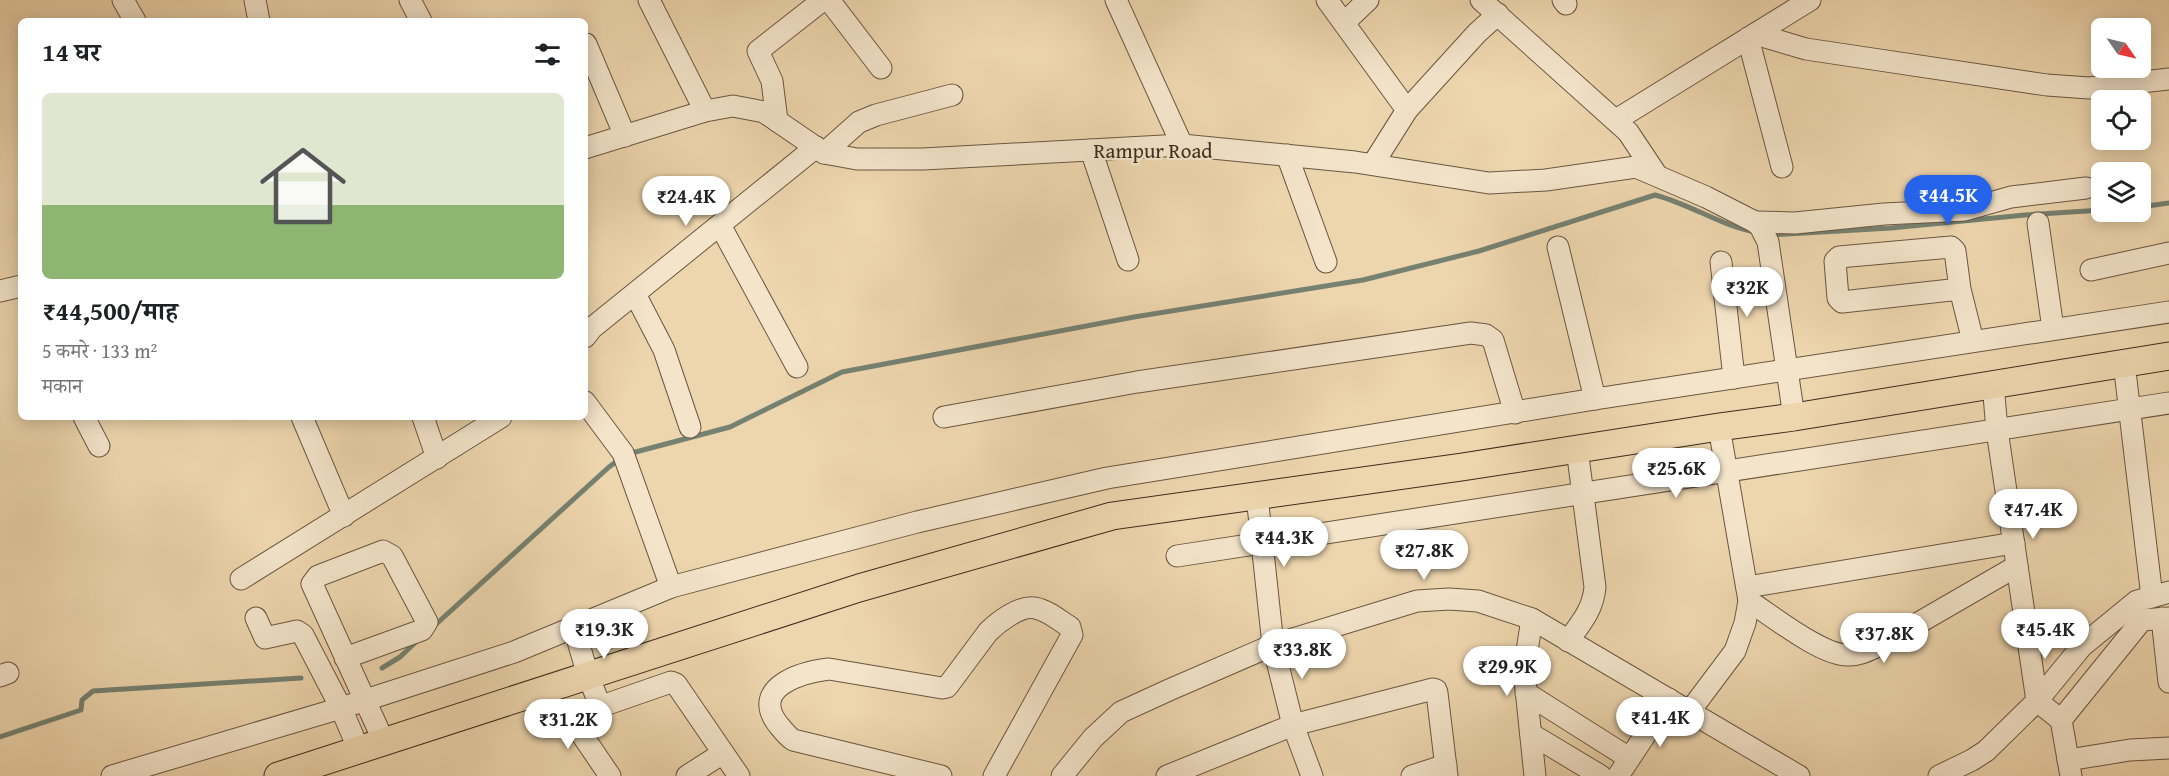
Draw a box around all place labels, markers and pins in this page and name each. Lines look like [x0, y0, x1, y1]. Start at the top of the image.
pin: ₹44.5K [1899, 175, 1997, 226]
pin: ₹24.4K [637, 176, 735, 227]
pin: ₹32K [1711, 267, 1783, 318]
pin: ₹25.6K [1627, 448, 1725, 499]
pin: ₹47.4K [1984, 489, 2082, 540]
pin: ₹44.3K [1235, 517, 1333, 568]
pin: ₹27.8K [1375, 530, 1473, 581]
pin: ₹19.3K [555, 609, 653, 660]
pin: ₹45.4K [1996, 609, 2094, 660]
pin: ₹37.8K [1835, 613, 1933, 664]
pin: ₹33.8K [1253, 629, 1351, 680]
pin: ₹29.9K [1458, 646, 1556, 697]
pin: ₹41.4K [1611, 697, 1709, 748]
pin: ₹31.2K [519, 699, 617, 750]

